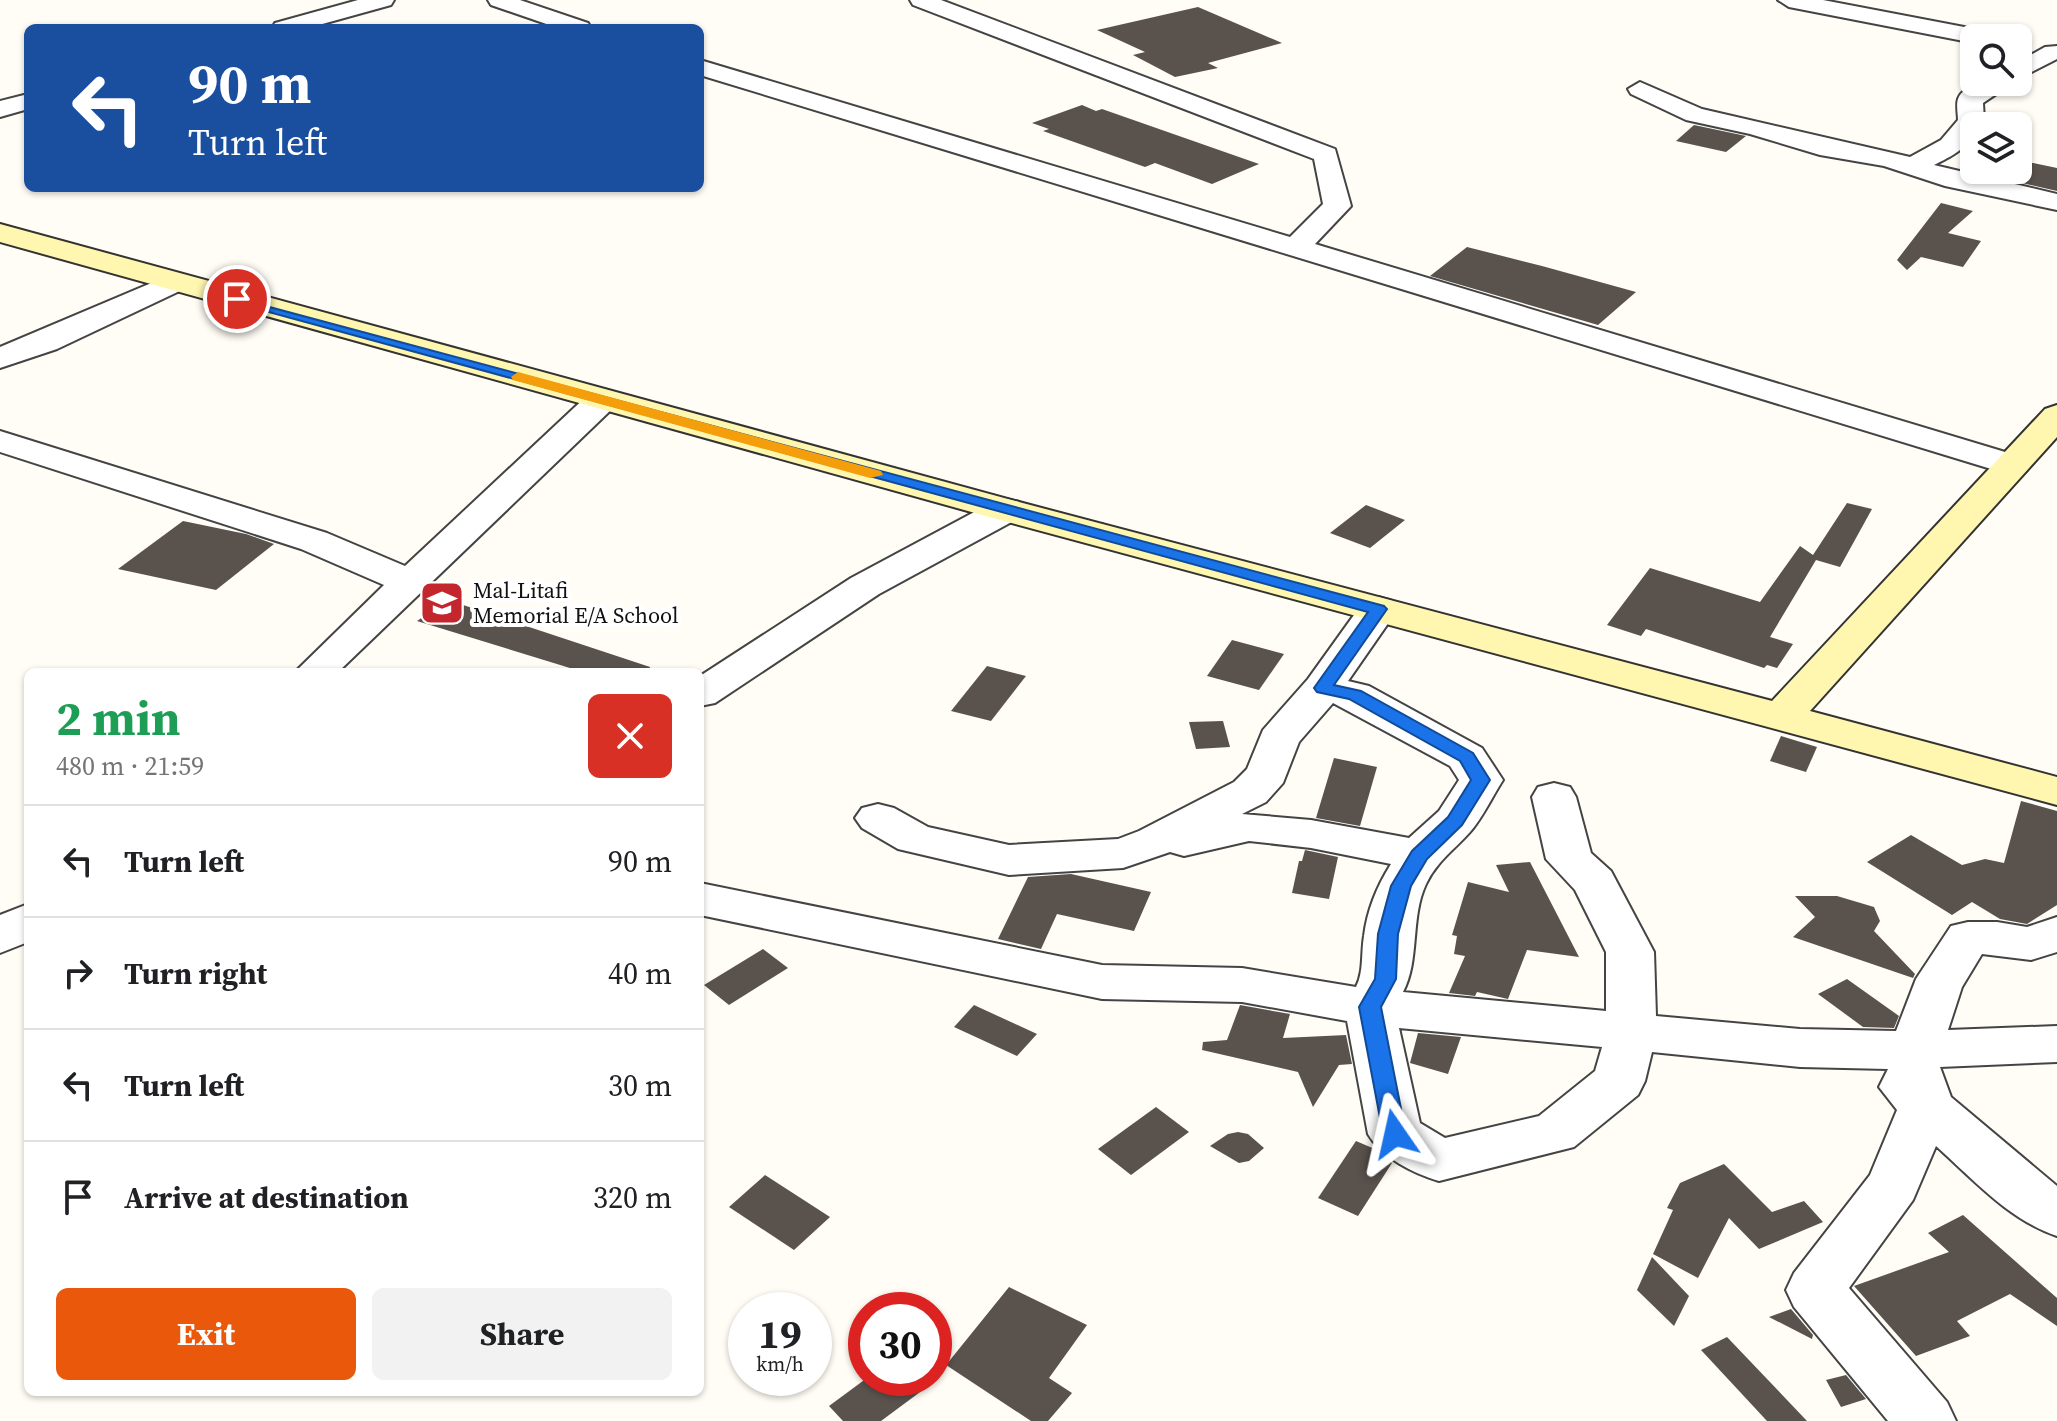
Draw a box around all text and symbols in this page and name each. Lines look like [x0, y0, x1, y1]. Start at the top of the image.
map controls [1960, 24, 2032, 184]
button: search [1960, 24, 2032, 96]
text: 90 m [188, 45, 311, 122]
icon: left [56, 56, 160, 160]
button: layers [1960, 112, 2032, 184]
text: Turn left [188, 118, 327, 167]
pin [203, 265, 271, 333]
icon: arrive [215, 277, 259, 321]
place label: Mal-Litafi Memorial E/A School [473, 575, 678, 630]
school or university icon: Mal-Litafi Memorial E/A School [418, 579, 466, 627]
text: 2 min [56, 685, 181, 751]
button: close [588, 694, 672, 778]
text: 480 m · 21:59 [56, 748, 204, 784]
icon: left [56, 839, 100, 883]
text: Turn left [124, 841, 244, 882]
text: 90 m [608, 841, 672, 882]
icon: right [56, 951, 100, 995]
text: Turn right [124, 953, 267, 994]
text: 40 m [608, 953, 672, 994]
icon: left [56, 1063, 100, 1107]
text: Turn left [124, 1065, 244, 1106]
text: 30 m [608, 1065, 672, 1106]
position arrow [1353, 1092, 1437, 1176]
icon: arrive [56, 1175, 100, 1219]
text: Arrive at destination [124, 1177, 409, 1218]
text: 320 m [593, 1177, 672, 1218]
button: Exit [56, 1288, 356, 1380]
button: Share [372, 1288, 672, 1380]
speed limit sign: 30 [848, 1292, 952, 1396]
text: 19 [758, 1307, 802, 1361]
text: km/h [756, 1350, 804, 1378]

